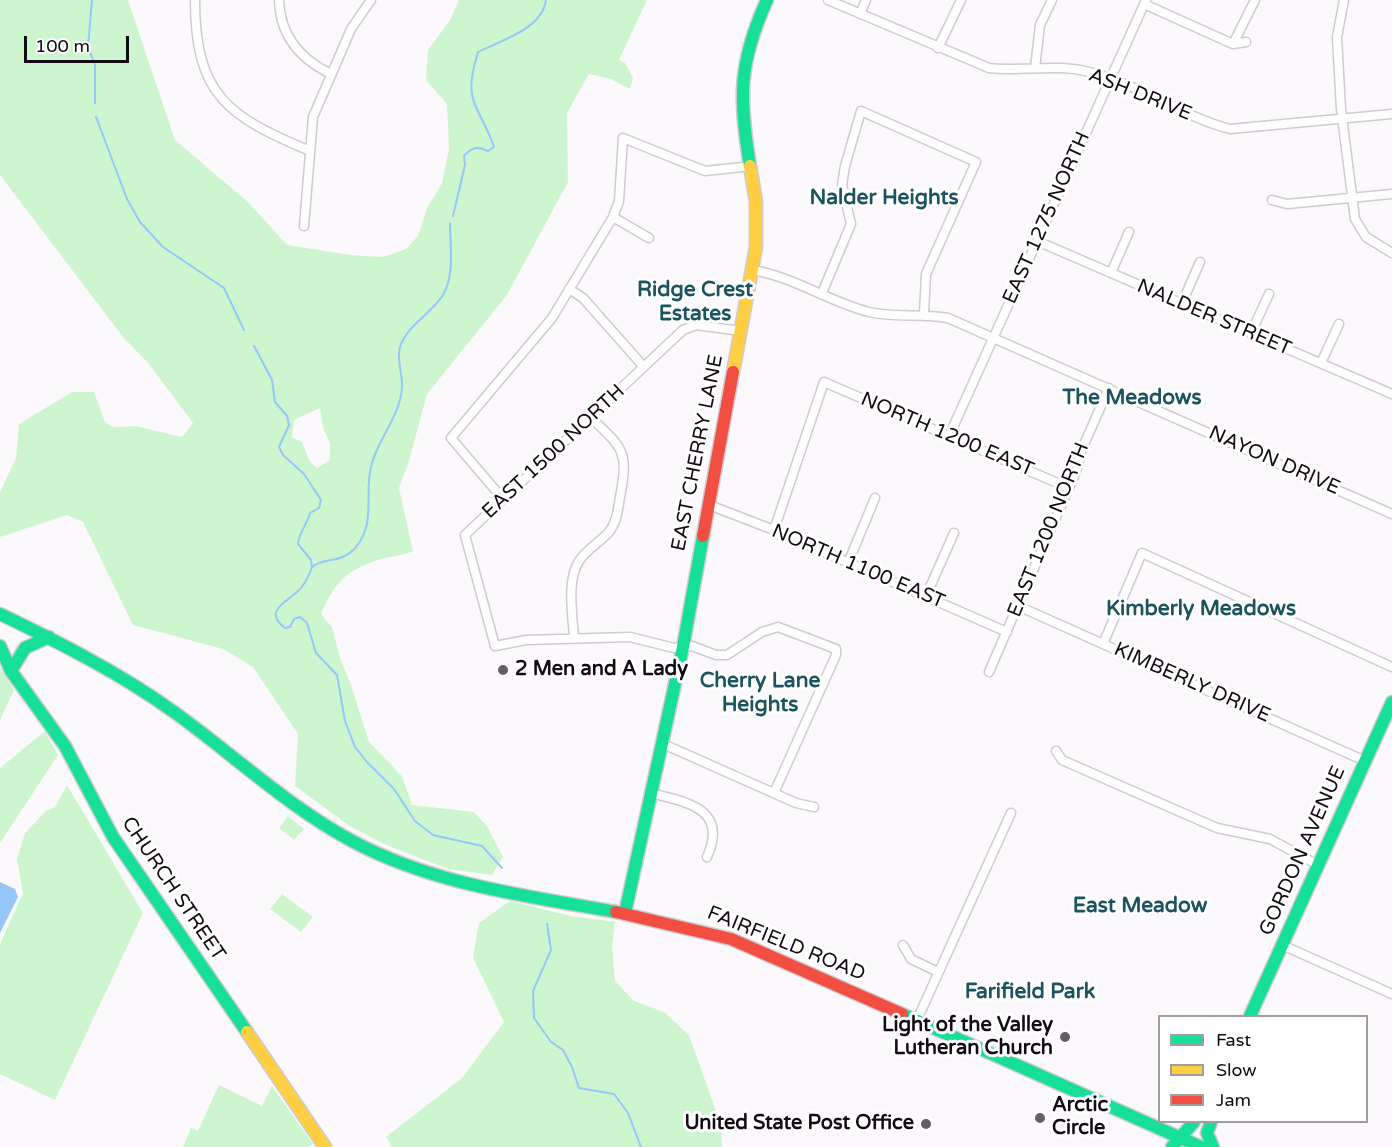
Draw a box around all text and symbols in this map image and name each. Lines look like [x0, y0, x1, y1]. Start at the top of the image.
scale bar [27, 24, 132, 62]
text: 100 m [35, 35, 90, 57]
street label: ASH DRIVE [1085, 63, 1195, 127]
street label: EAST 1275 NORTH [998, 128, 1096, 308]
district label: Nalder Heights [809, 185, 959, 211]
street label: NALDER STREET [1133, 275, 1295, 361]
district label: Ridge Crest Estates [637, 277, 753, 327]
street label: EAST CHERRY LANE [667, 353, 729, 553]
street label: EAST 1500 NORTH [478, 380, 630, 524]
district label: The Meadows [1062, 385, 1202, 411]
street label: NORTH 1200 EAST [857, 388, 1037, 482]
street label: NAYON DRIVE [1205, 421, 1343, 501]
street label: EAST 1200 NORTH [1003, 439, 1095, 621]
street label: NORTH 1100 EAST [768, 520, 948, 614]
district label: Kimberly Meadows [1106, 596, 1296, 622]
street label: KIMBERLY DRIVE [1110, 638, 1274, 728]
place label: 2 Men and A Lady [515, 658, 688, 682]
marker: 2 Men and A Lady [496, 663, 510, 677]
district label: Cherry Lane Heights [700, 668, 820, 718]
street label: GORDON AVENUE [1255, 763, 1351, 939]
street label: CHURCH STREET [116, 813, 230, 965]
district label: East Meadow [1073, 893, 1207, 919]
street label: FAIRFIELD ROAD [703, 901, 869, 987]
district label: Farifield Park [965, 979, 1095, 1005]
place label: Light of the Valley Lutheran Church [882, 1014, 1053, 1061]
legend [1158, 1015, 1368, 1123]
text: Fast [1216, 1029, 1251, 1051]
marker: Light of the Valley Lutheran Church [1058, 1030, 1072, 1044]
text: Slow [1216, 1059, 1257, 1081]
text: Jam [1216, 1089, 1251, 1111]
place label: Arctic Circle [1052, 1094, 1108, 1141]
marker: Arctic Circle [1033, 1111, 1047, 1125]
place label: United State Post Office [684, 1112, 914, 1136]
marker: United State Post Office [919, 1117, 933, 1131]

